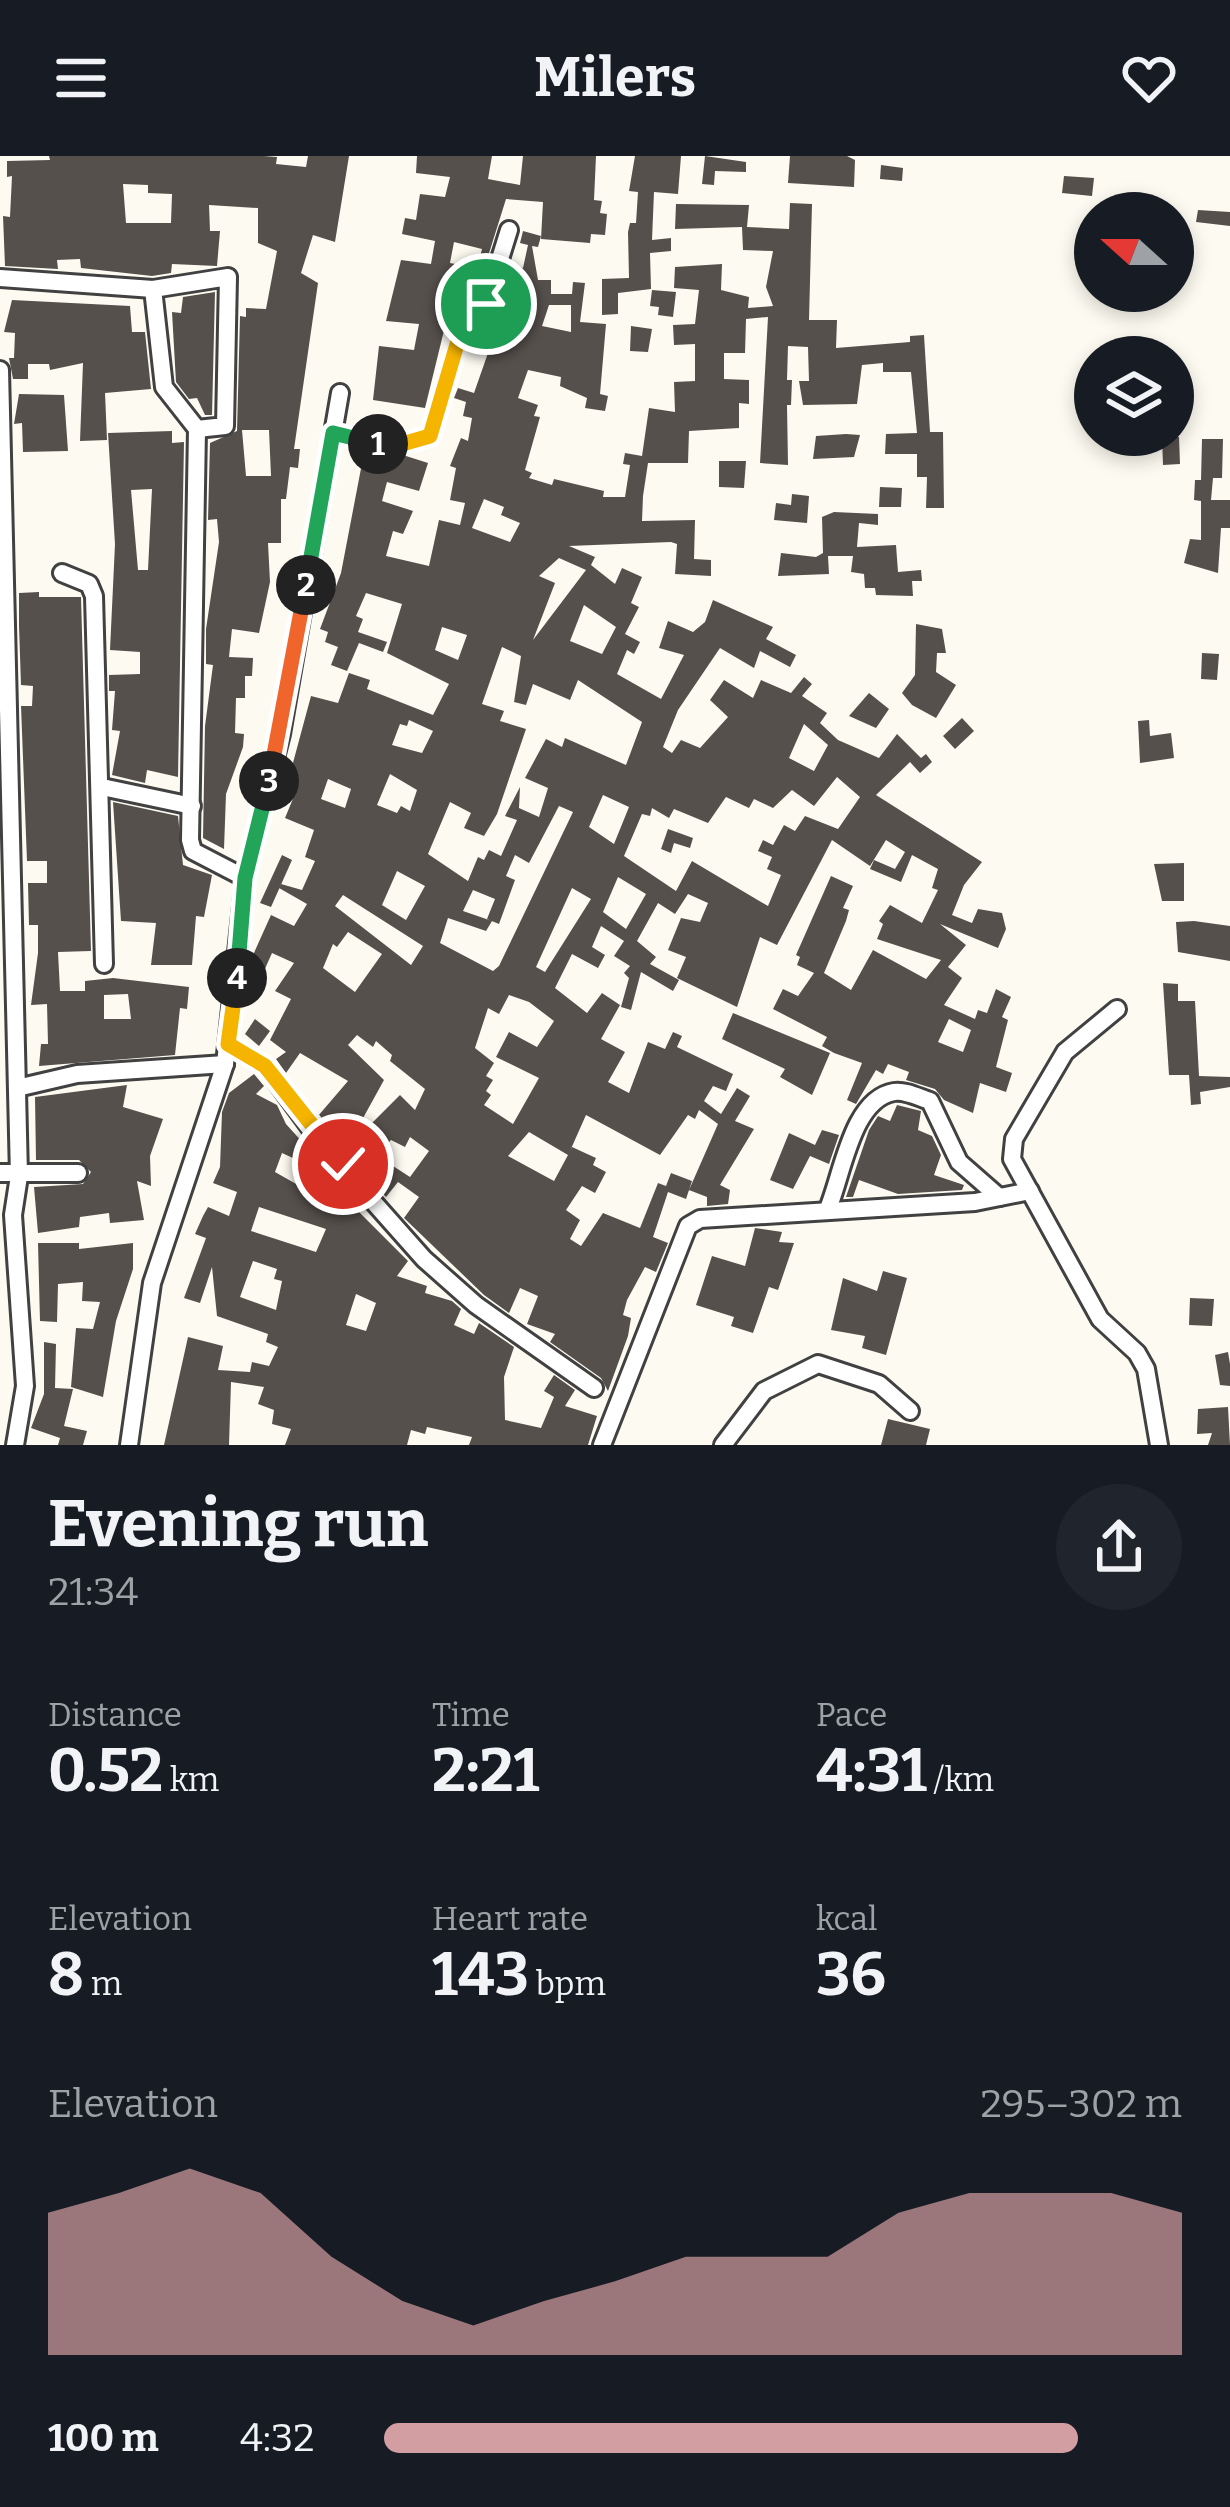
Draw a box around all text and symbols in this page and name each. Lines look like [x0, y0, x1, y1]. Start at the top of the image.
icon: menu [48, 45, 114, 111]
icon: heart [1116, 45, 1182, 111]
text: Milers [534, 46, 696, 110]
north arrow [1074, 192, 1194, 312]
map controls [1074, 192, 1194, 456]
pin [435, 253, 537, 355]
icon: arrive [453, 271, 519, 337]
button: layers [1074, 336, 1194, 456]
pin: 1 [348, 414, 408, 474]
text: 1 [371, 424, 385, 464]
pin: 2 [276, 555, 336, 615]
text: 2 [297, 565, 315, 605]
pin: 3 [239, 751, 299, 811]
text: 3 [259, 761, 279, 801]
pin: 4 [207, 948, 267, 1008]
text: 4 [227, 958, 247, 998]
pin [292, 1113, 394, 1215]
icon: check [310, 1131, 376, 1197]
text: Evening run [48, 1484, 429, 1563]
button: share [1056, 1484, 1182, 1610]
text: 21:34 [48, 1569, 138, 1615]
text: Distance [48, 1695, 182, 1735]
text: Time [432, 1695, 510, 1735]
text: Pace [816, 1695, 887, 1735]
text: 0.52 [48, 1735, 163, 1807]
text: 2:21 [432, 1735, 539, 1807]
text: 4:31 [816, 1735, 927, 1807]
text: km [163, 1760, 219, 1800]
text: /km [927, 1760, 994, 1800]
text: Elevation [48, 1899, 192, 1939]
text: Heart rate [432, 1899, 588, 1939]
text: kcal [816, 1899, 877, 1939]
text: 8 [48, 1939, 84, 2011]
text: 143 [432, 1939, 529, 2011]
text: 36 [816, 1939, 886, 2011]
text: m [84, 1964, 122, 2004]
text: bpm [529, 1964, 606, 2004]
text: Elevation [48, 2081, 218, 2127]
text: 295–302 m [980, 2081, 1182, 2127]
text: 100 m [48, 2415, 159, 2461]
text: 4:32 [240, 2415, 314, 2461]

